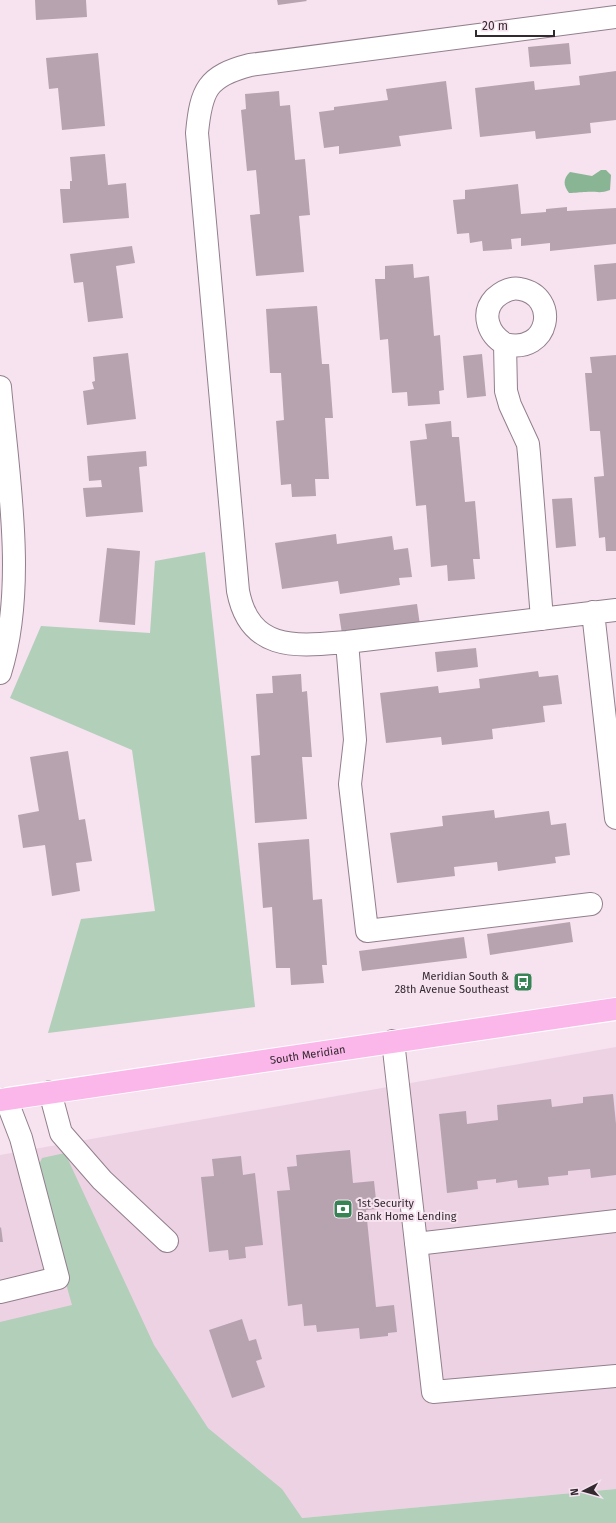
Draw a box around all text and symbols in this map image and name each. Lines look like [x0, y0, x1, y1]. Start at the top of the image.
scale bar [476, 12, 554, 38]
text: 20 m [482, 19, 508, 33]
place label: Meridian South & 28th Avenue Southeast [395, 970, 509, 996]
bus stop icon: Meridian South & 28th Avenue Southeast [512, 971, 534, 993]
street label: South Meridian [269, 1043, 346, 1067]
place label: 1st Security Bank Home Lending [357, 1197, 457, 1223]
bank icon: 1st Security Bank Home Lending [332, 1198, 354, 1220]
north arrow [564, 1471, 604, 1511]
text: N [568, 1488, 581, 1496]

